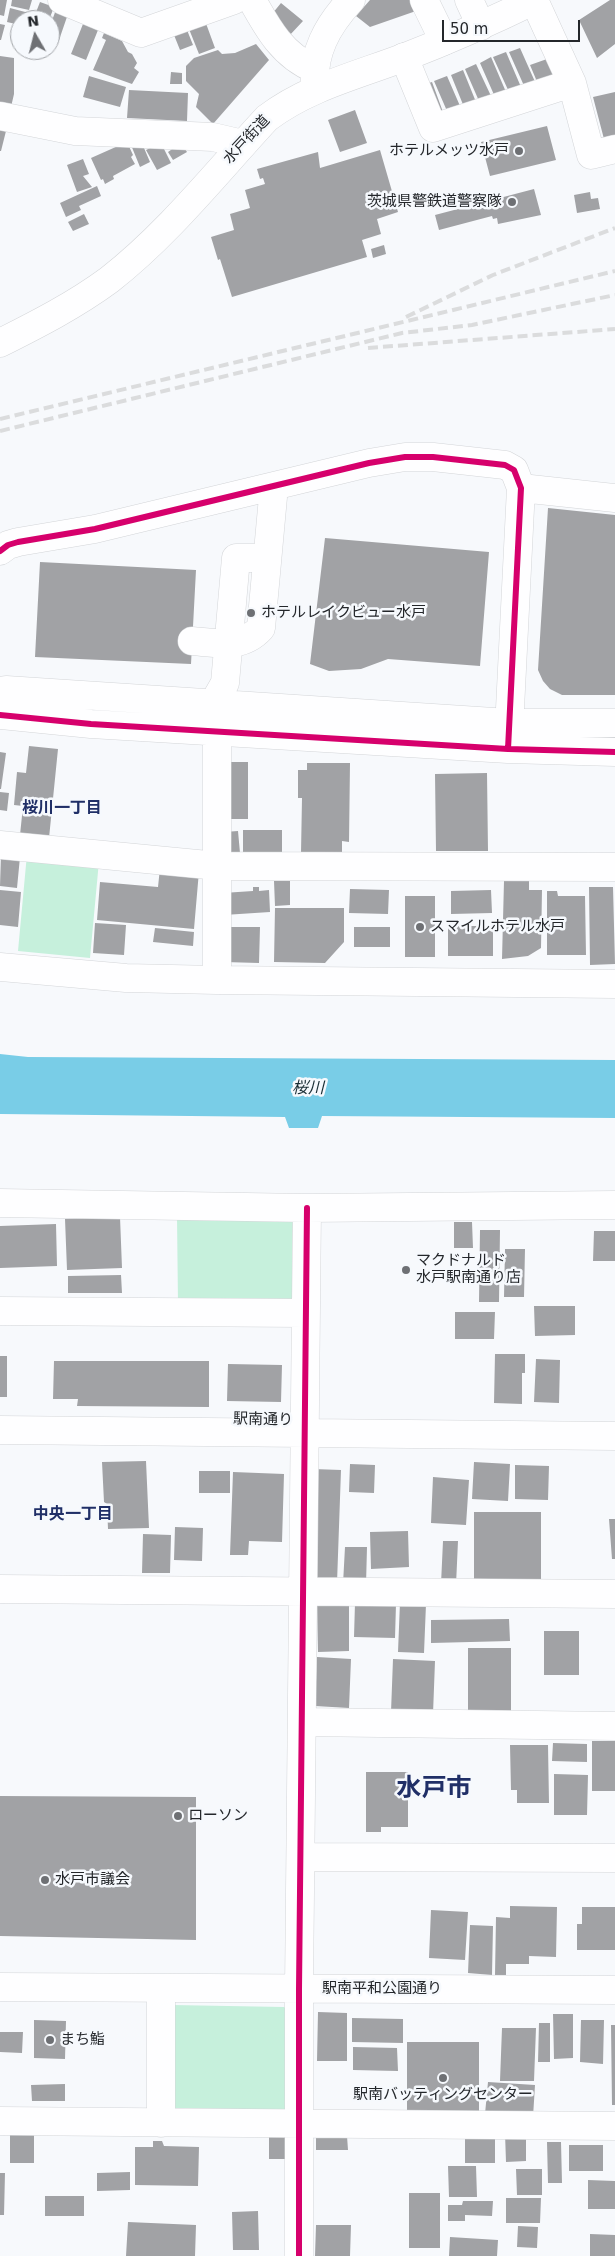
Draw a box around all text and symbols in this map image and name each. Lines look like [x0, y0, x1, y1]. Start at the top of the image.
north arrow [10, 10, 60, 60]
scale bar [445, 10, 582, 42]
text: N [26, 12, 40, 30]
text: 50 m [450, 20, 488, 38]
street label: 水戸街道 [220, 112, 274, 168]
place label: ホテルメッツ水戸 [389, 142, 509, 160]
marker: ホテルメッツ水戸 [513, 145, 525, 157]
place label: 茨城県警鉄道警察隊 [367, 193, 502, 211]
marker: 茨城県警鉄道警察隊 [506, 196, 518, 208]
place label: ホテルレイクビュー水戸 [261, 604, 426, 622]
marker: ホテルレイクビュー水戸 [245, 607, 257, 619]
district label: 桜川一丁目 [22, 799, 102, 819]
place label: スマイルホテル水戸 [430, 918, 565, 936]
marker: スマイルホテル水戸 [414, 921, 426, 933]
water label: 桜川 [292, 1079, 324, 1099]
place label: マクドナルド 水戸駅南通り店 [416, 1252, 521, 1287]
marker: マクドナルド 水戸駅南通り店 [400, 1264, 412, 1276]
street label: 駅南通り [233, 1410, 293, 1430]
district label: 中央一丁目 [33, 1505, 113, 1525]
district label: 水戸市 [397, 1774, 471, 1804]
place label: ローソン [188, 1807, 248, 1825]
marker: ローソン [172, 1810, 184, 1822]
place label: 水戸市議会 [55, 1871, 130, 1889]
marker: 水戸市議会 [39, 1874, 51, 1886]
street label: 駅南平和公園通り [322, 1980, 442, 1998]
place label: まち鮨 [60, 2031, 105, 2049]
marker: まち鮨 [44, 2034, 56, 2046]
marker: 駅南バッティングセンター [437, 2072, 449, 2084]
place label: 駅南バッティングセンター [353, 2086, 533, 2104]

